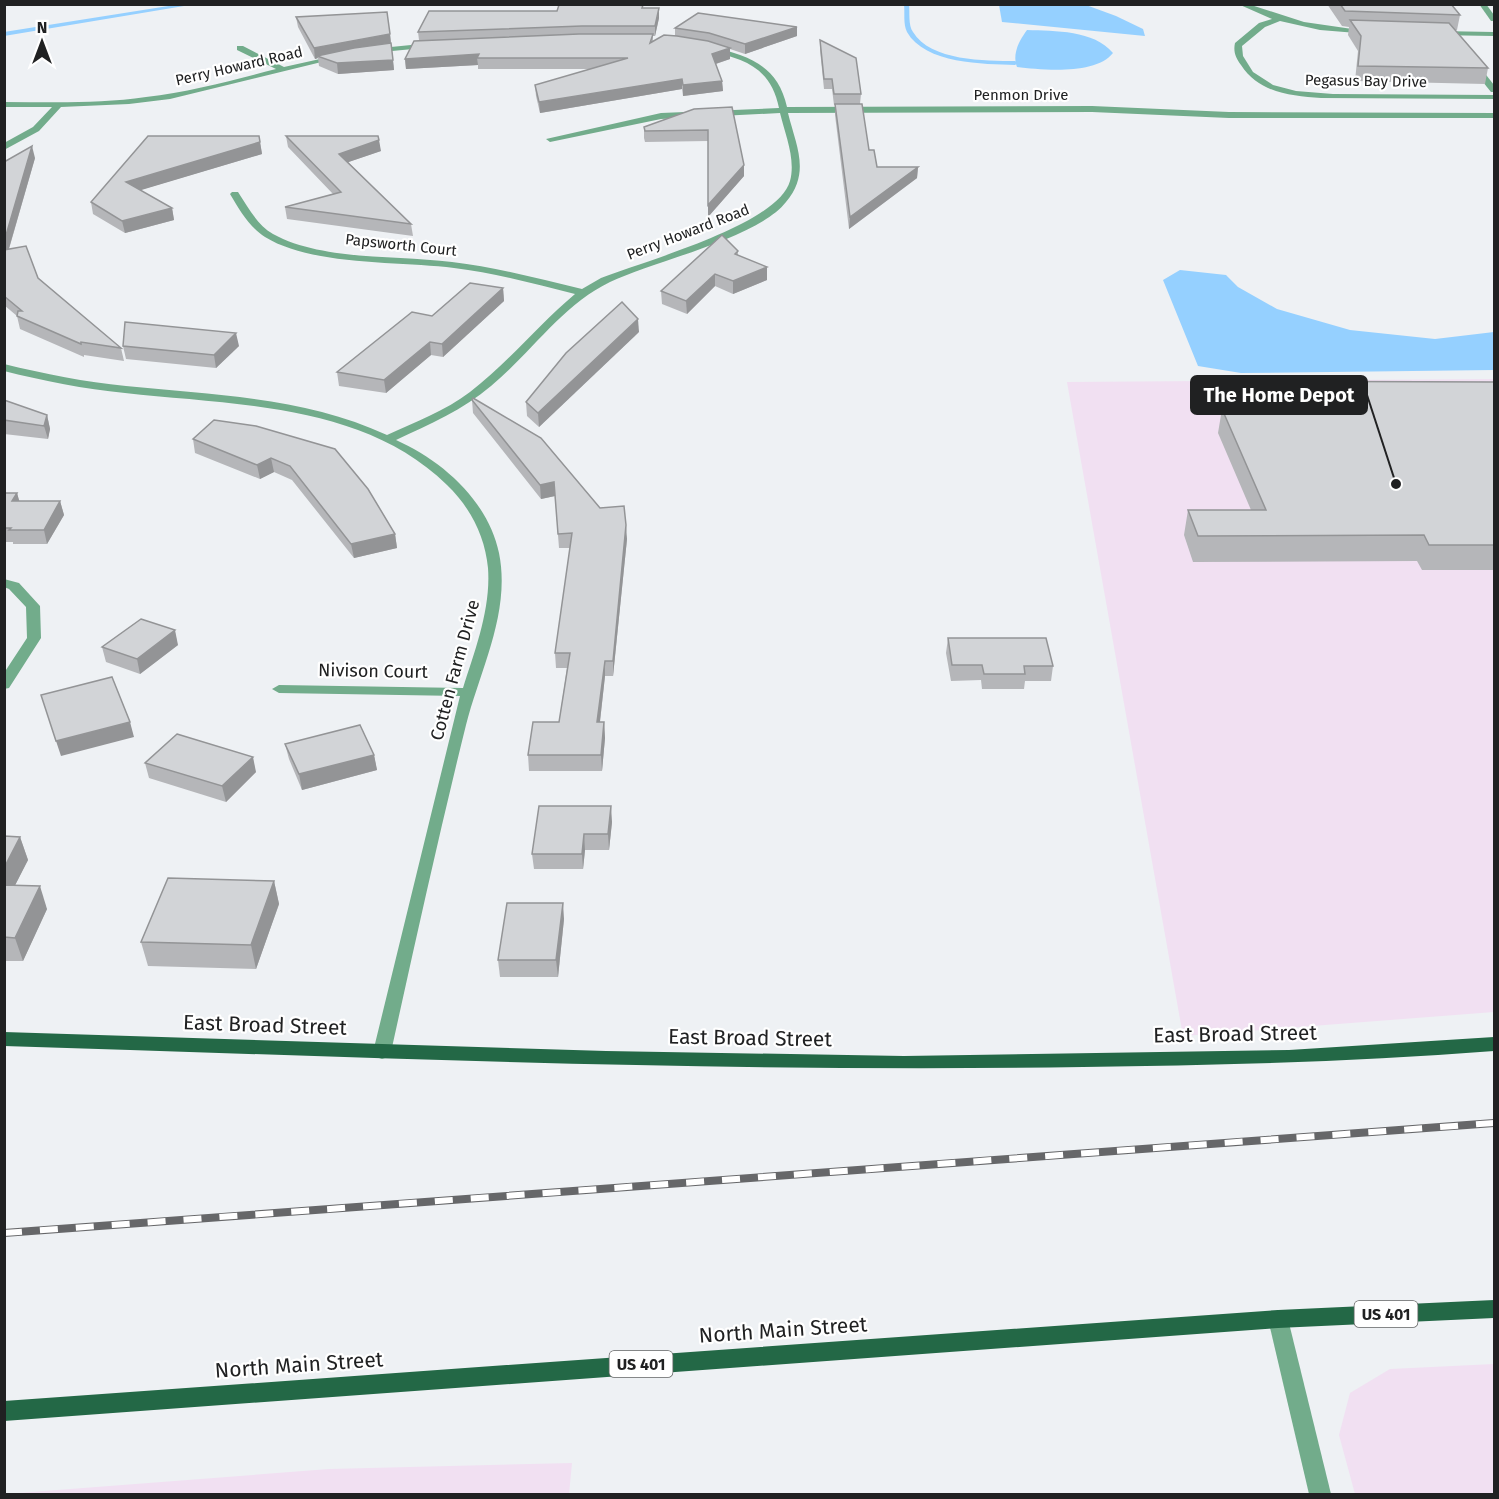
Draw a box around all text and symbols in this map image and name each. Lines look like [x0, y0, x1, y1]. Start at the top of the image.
north arrow [12, 12, 72, 72]
text: N [37, 18, 47, 37]
street label: Perry Howard Road [174, 43, 304, 89]
street label: Pegasus Bay Drive [1305, 71, 1427, 91]
street label: Penmon Drive [974, 86, 1068, 104]
street label: Perry Howard Road [624, 200, 752, 264]
street label: Papsworth Court [344, 230, 458, 260]
callout: The Home Depot [1191, 376, 1367, 414]
text: The Home Depot [1203, 383, 1355, 407]
street label: Cotten Farm Drive [426, 597, 484, 743]
street label: Nivison Court [318, 659, 429, 683]
street label: East Broad Street [183, 1009, 348, 1041]
street label: East Broad Street [1153, 1020, 1318, 1048]
street label: East Broad Street [668, 1024, 833, 1052]
road number: US 401 [1354, 1301, 1418, 1327]
street label: North Main Street [698, 1311, 868, 1349]
street label: North Main Street [214, 1346, 384, 1384]
road number: US 401 [610, 1351, 672, 1377]

